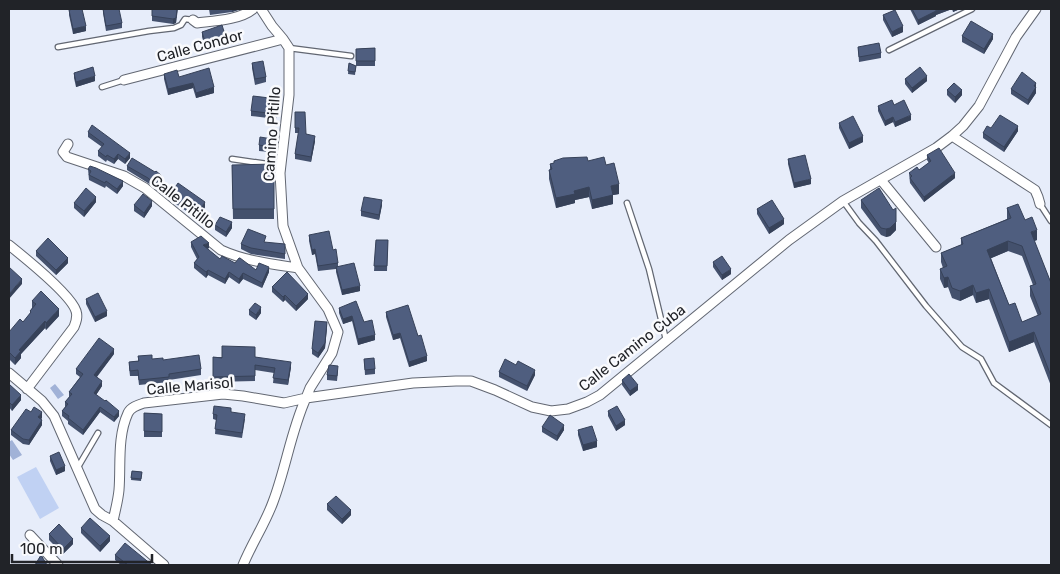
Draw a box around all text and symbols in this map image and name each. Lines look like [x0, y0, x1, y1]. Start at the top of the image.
street label: Calle Condor [155, 26, 245, 66]
street label: Camino Pitillo [260, 86, 284, 182]
street label: Calle Pitillo [147, 171, 219, 233]
street label: Calle Camino Cuba [575, 301, 689, 395]
street label: Calle Marisol [146, 373, 234, 399]
scale bar [12, 532, 152, 564]
text: 100 m [20, 540, 62, 558]

